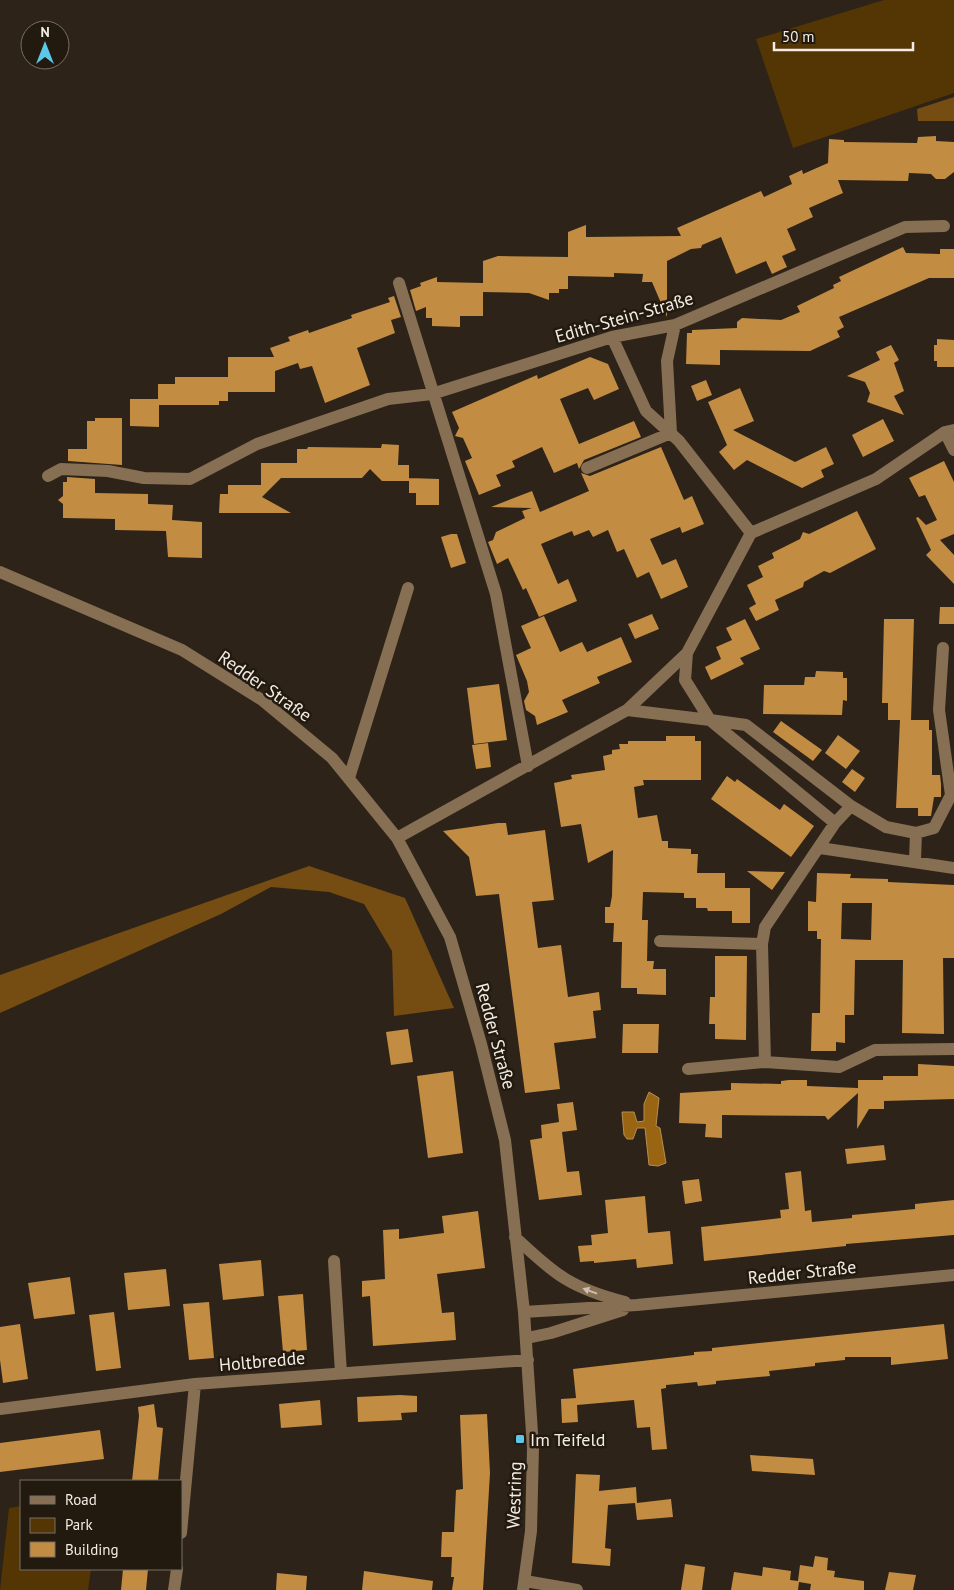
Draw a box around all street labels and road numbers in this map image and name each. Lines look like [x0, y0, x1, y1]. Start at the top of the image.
street label: Edith-Stein-Straße [552, 286, 696, 348]
street label: Redder Straße [214, 645, 316, 727]
street label: Redder Straße [471, 980, 521, 1092]
street label: Redder Straße [747, 1255, 857, 1289]
street label: Holtbredde [218, 1346, 306, 1376]
street label: Westring [501, 1461, 527, 1529]

